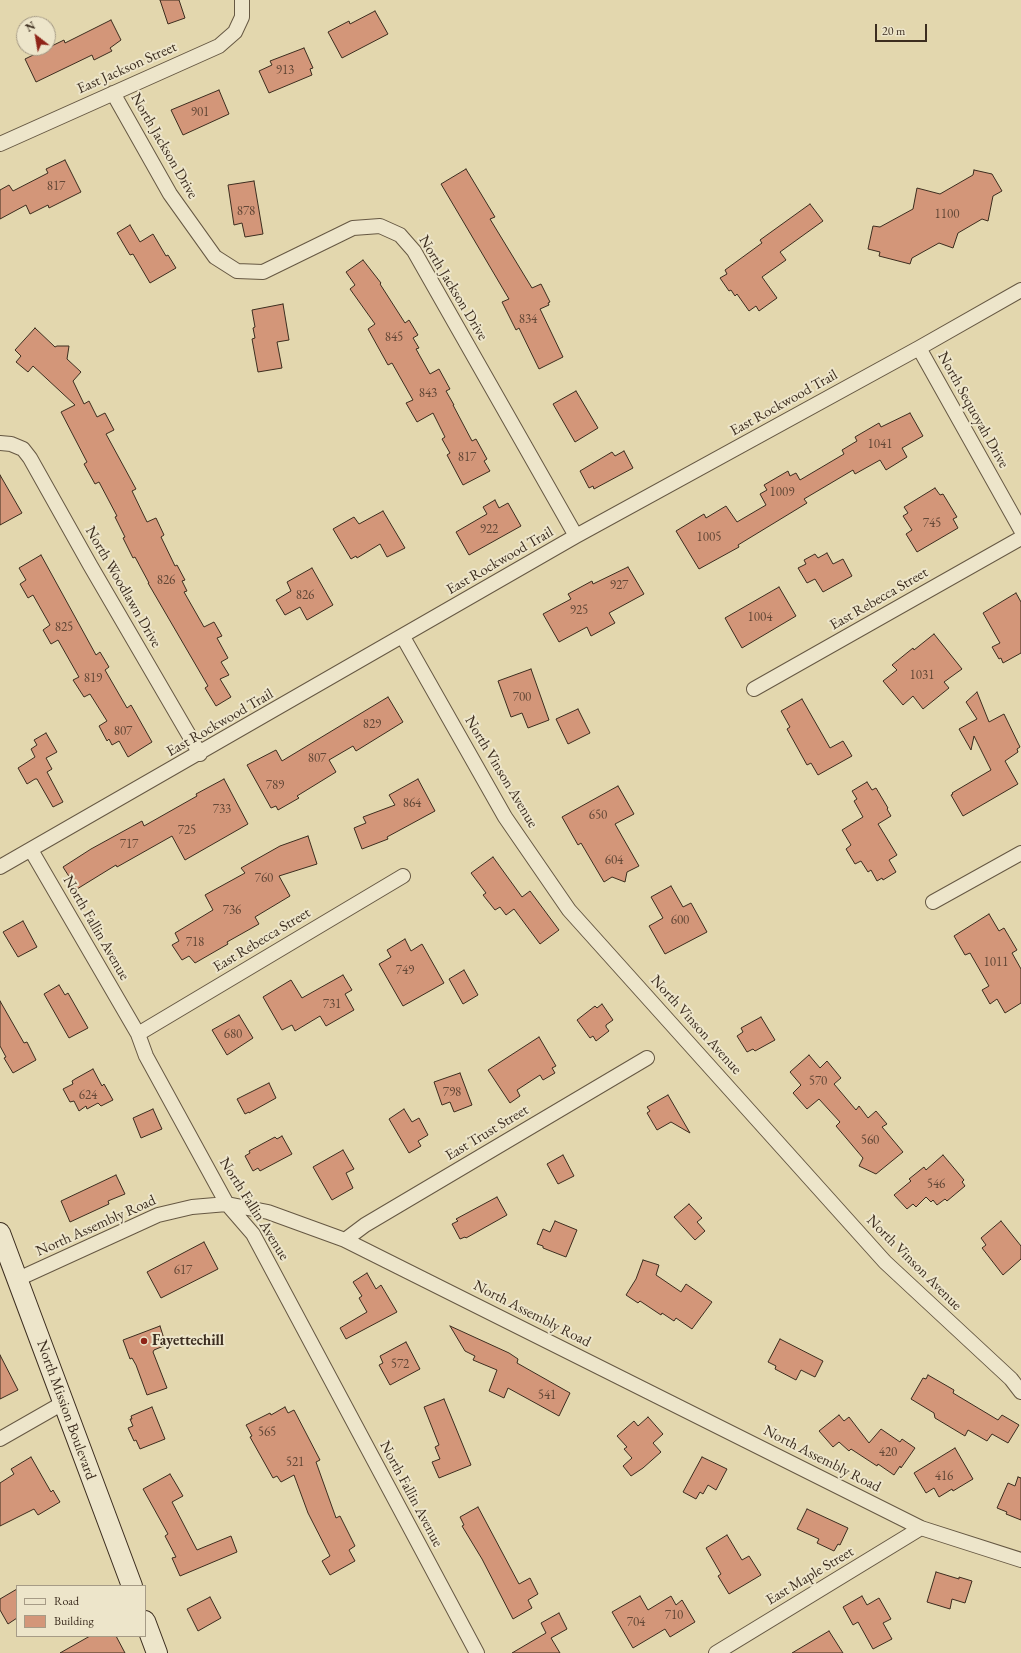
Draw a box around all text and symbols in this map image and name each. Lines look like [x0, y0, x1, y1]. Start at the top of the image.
north arrow [16, 16, 56, 56]
scale bar [877, 16, 929, 42]
text: N [23, 18, 38, 35]
text: 20 m [882, 23, 905, 39]
street label: East Jackson Street [74, 38, 180, 98]
house number: 913 [276, 62, 294, 78]
street label: North Jackson Drive [126, 90, 202, 202]
house number: 901 [191, 104, 209, 120]
house number: 817 [47, 178, 65, 194]
house number: 878 [237, 203, 255, 219]
house number: 1100 [935, 206, 959, 222]
street label: North Jackson Drive [415, 232, 491, 344]
house number: 834 [519, 311, 537, 327]
house number: 845 [385, 329, 403, 345]
street label: North Sequoyah Drive [934, 349, 1012, 471]
street label: East Rockwood Trail [727, 366, 841, 440]
house number: 843 [419, 385, 437, 401]
house number: 1041 [868, 436, 892, 452]
house number: 817 [458, 449, 476, 465]
house number: 1009 [770, 484, 794, 500]
house number: 745 [923, 515, 941, 531]
house number: 922 [480, 521, 498, 537]
street label: North Woodlawn Drive [81, 523, 165, 651]
street label: East Rockwood Trail [444, 523, 556, 599]
house number: 1005 [697, 529, 721, 545]
street label: East Rebecca Street [827, 564, 931, 634]
house number: 826 [157, 572, 175, 588]
house number: 927 [610, 577, 628, 593]
house number: 826 [296, 587, 314, 603]
house number: 925 [570, 602, 588, 618]
house number: 1004 [748, 609, 772, 625]
house number: 825 [55, 619, 73, 635]
house number: 1031 [910, 667, 934, 683]
house number: 819 [84, 670, 102, 686]
street label: East Rockwood Trail [164, 685, 276, 761]
house number: 700 [513, 689, 531, 705]
street label: North Vinson Avenue [460, 713, 542, 831]
house number: 829 [363, 716, 381, 732]
house number: 807 [114, 723, 132, 739]
house number: 807 [308, 750, 326, 766]
house number: 789 [266, 777, 284, 793]
house number: 864 [403, 795, 421, 811]
house number: 733 [213, 801, 231, 817]
house number: 650 [589, 807, 607, 823]
house number: 725 [178, 822, 196, 838]
house number: 717 [120, 836, 138, 852]
house number: 604 [605, 852, 623, 868]
house number: 760 [255, 870, 273, 886]
street label: North Fallin Avenue [59, 872, 133, 984]
house number: 736 [223, 902, 241, 918]
street label: East Rebecca Street [210, 904, 314, 976]
house number: 600 [671, 912, 689, 928]
house number: 718 [186, 934, 204, 950]
house number: 1011 [984, 954, 1008, 970]
house number: 749 [396, 962, 414, 978]
street label: North Vinson Avenue [647, 972, 745, 1078]
house number: 731 [323, 996, 341, 1012]
house number: 680 [224, 1026, 242, 1042]
house number: 570 [809, 1073, 827, 1089]
house number: 798 [443, 1084, 461, 1100]
house number: 624 [79, 1087, 97, 1103]
street label: East Trust Street [442, 1101, 532, 1165]
house number: 560 [861, 1132, 879, 1148]
street label: North Fallin Avenue [215, 1154, 293, 1264]
house number: 546 [927, 1176, 945, 1192]
street label: North Assembly Road [33, 1191, 159, 1261]
street label: North Vinson Avenue [863, 1212, 965, 1314]
house number: 617 [174, 1262, 192, 1278]
street label: North Assembly Road [470, 1277, 594, 1351]
place label: Fayettechill [152, 1332, 224, 1350]
marker: Fayettechill [139, 1336, 149, 1346]
street label: North Mission Boulevard [32, 1338, 100, 1482]
house number: 572 [391, 1356, 409, 1372]
house number: 541 [538, 1387, 556, 1403]
street label: North Assembly Road [760, 1422, 884, 1496]
house number: 565 [258, 1424, 276, 1440]
street label: North Fallin Avenue [375, 1438, 447, 1550]
house number: 420 [879, 1444, 897, 1460]
house number: 521 [286, 1454, 304, 1470]
house number: 416 [935, 1468, 953, 1484]
street label: East Maple Street [763, 1543, 857, 1609]
legend [16, 1585, 146, 1637]
text: Road [54, 1593, 79, 1609]
house number: 710 [665, 1607, 683, 1623]
text: Building [54, 1613, 94, 1629]
house number: 704 [627, 1614, 645, 1630]

